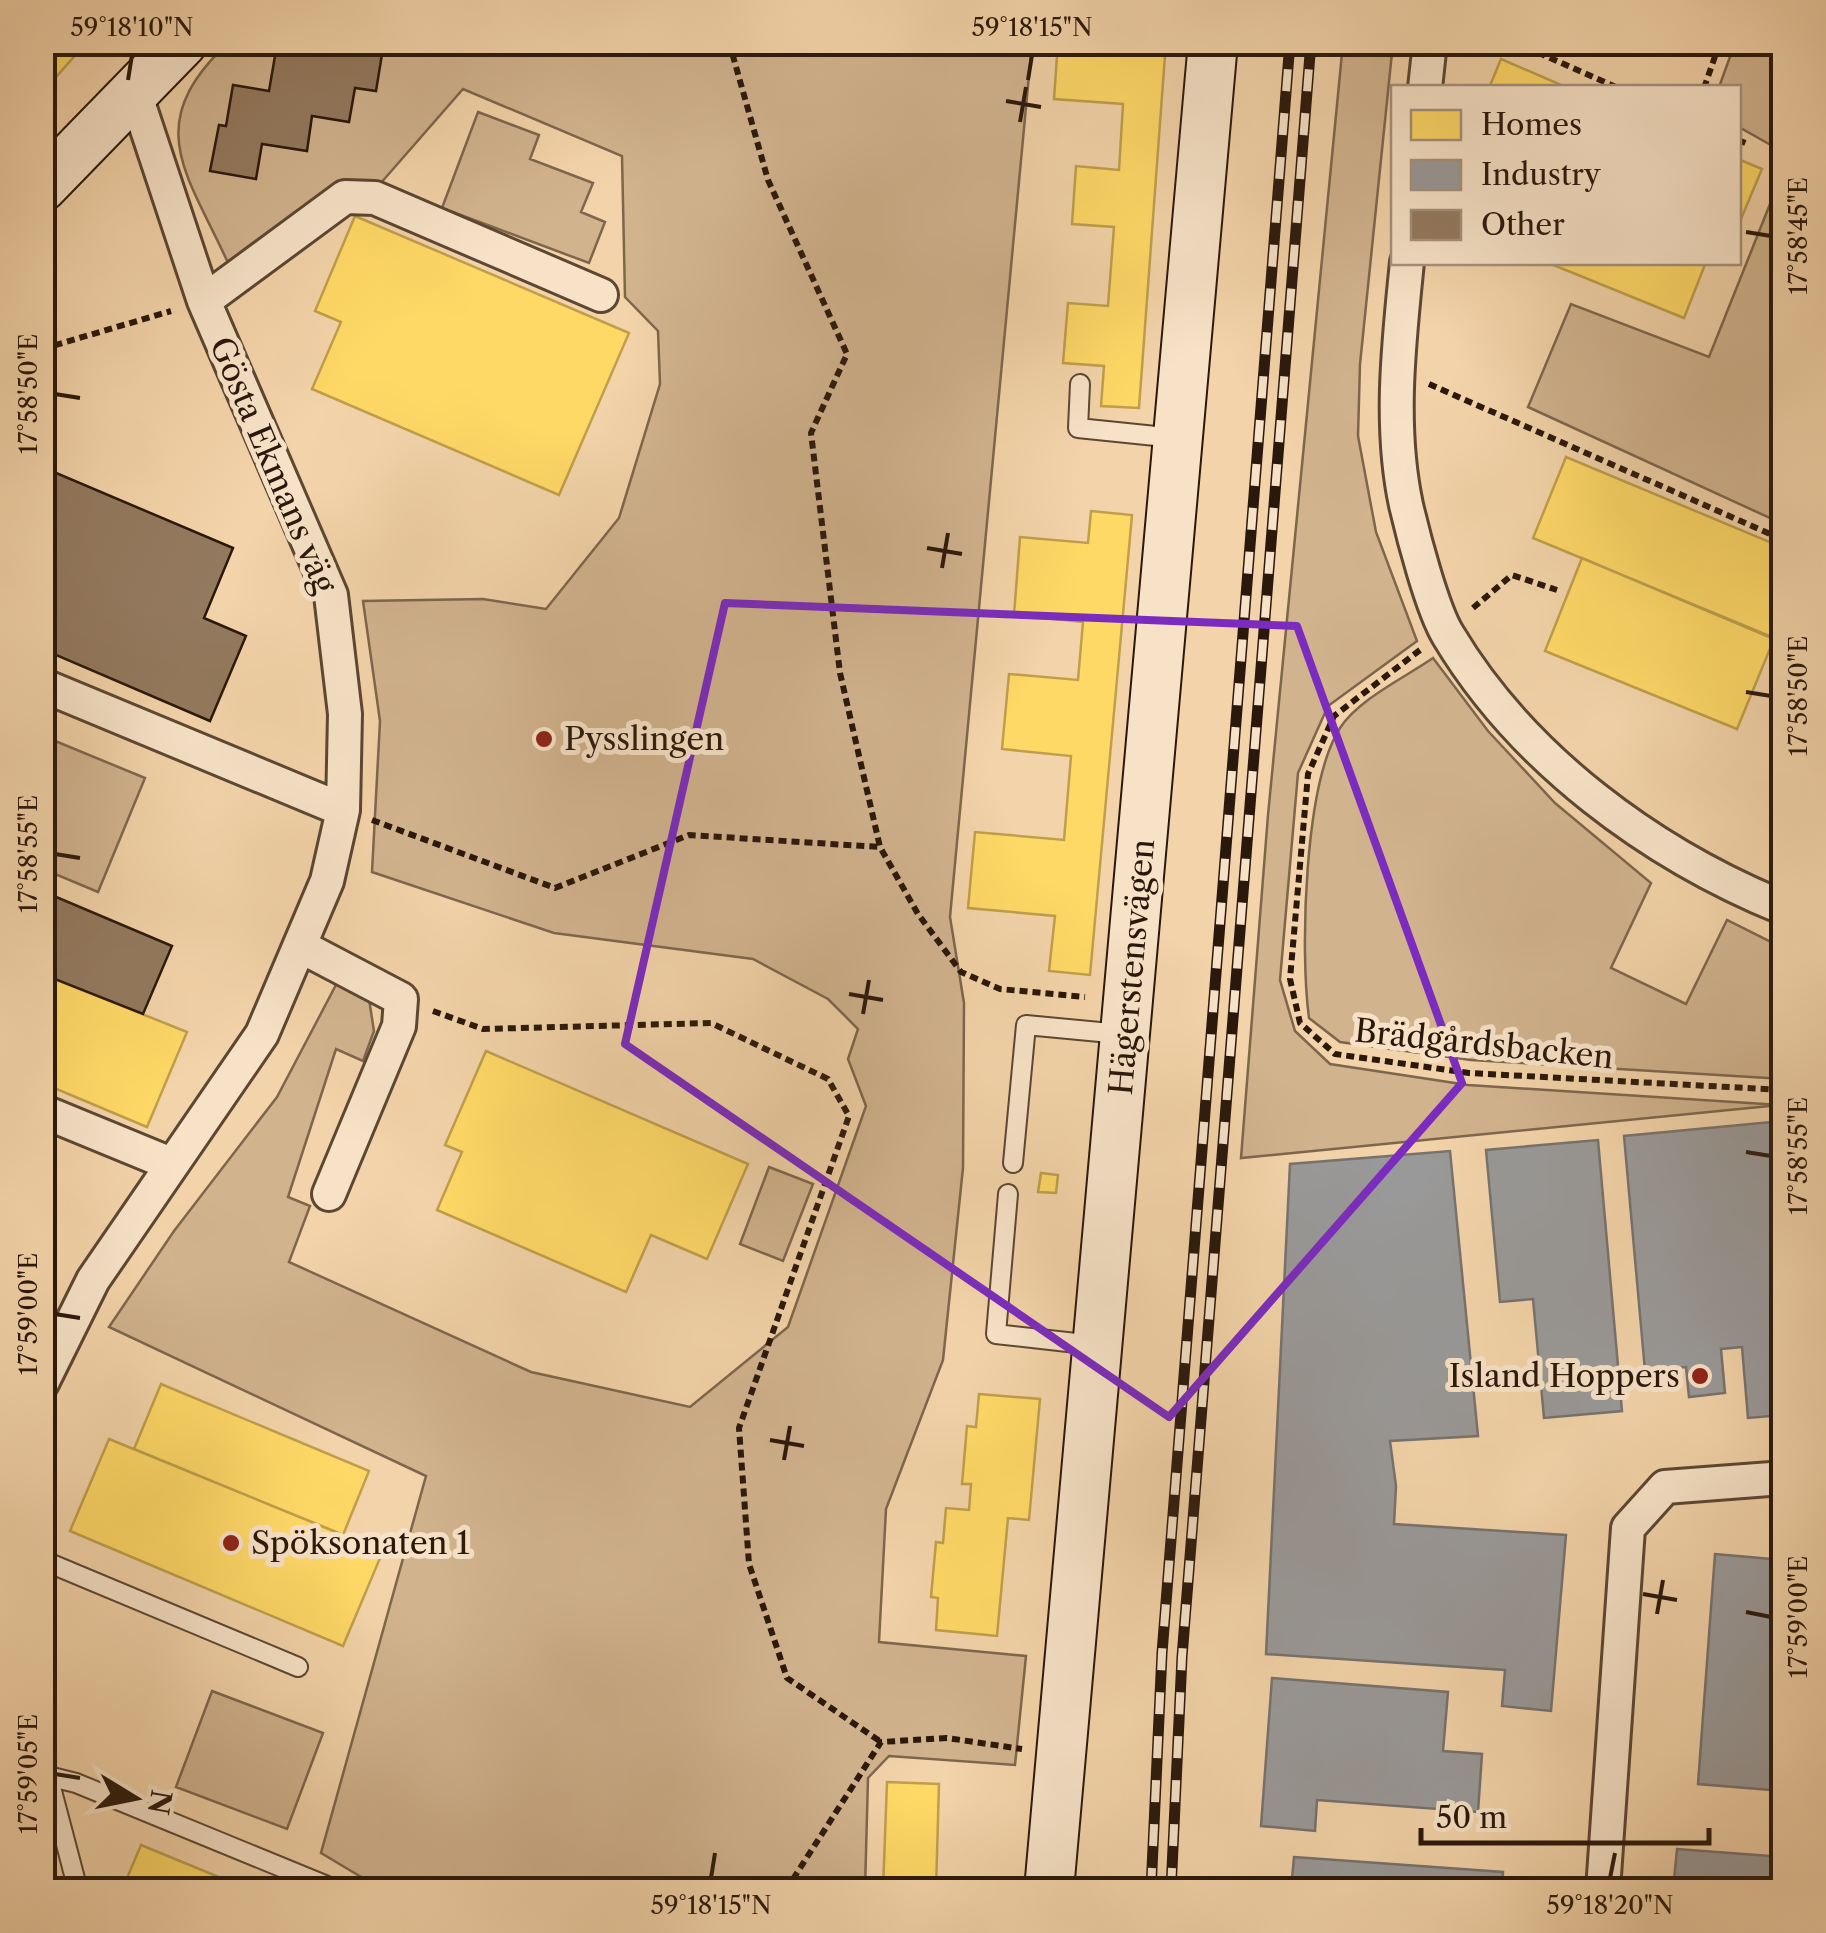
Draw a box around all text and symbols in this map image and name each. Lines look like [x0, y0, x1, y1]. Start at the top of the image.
text: 59°18'10"N [70, 12, 194, 43]
text: 59°18'15"N [971, 12, 1093, 43]
legend [1391, 85, 1741, 265]
text: Homes [1481, 106, 1582, 143]
text: Industry [1481, 156, 1601, 193]
text: 17°58'45"E [1783, 177, 1814, 295]
text: Other [1481, 206, 1565, 243]
street label: Gösta Ekmans väg [202, 331, 345, 600]
text: 17°58'50"E [13, 334, 44, 454]
text: 17°58'50"E [1783, 636, 1814, 756]
place label: Pysslingen [564, 719, 724, 758]
marker: Pysslingen [533, 728, 555, 750]
text: 17°58'55"E [13, 795, 44, 913]
street label: Hägerstensvägen [1101, 837, 1162, 1097]
street label: Brädgårdsbacken [1353, 1011, 1616, 1076]
text: 17°58'55"E [1783, 1097, 1814, 1215]
text: 17°59'00"E [13, 1253, 44, 1375]
place label: Island Hoppers [1449, 1356, 1680, 1395]
marker: Island Hoppers [1689, 1365, 1711, 1387]
place label: Spöksonaten 1 [251, 1523, 470, 1562]
marker: Spöksonaten 1 [220, 1532, 242, 1554]
text: 17°59'00"E [1783, 1556, 1814, 1678]
text: 17°59'05"E [13, 1714, 44, 1834]
north arrow [85, 1748, 185, 1848]
scale bar [1421, 1783, 1708, 1845]
text: N [141, 1787, 178, 1817]
text: 50 m [1436, 1799, 1507, 1836]
text: 59°18'15"N [650, 1890, 772, 1921]
text: 59°18'20"N [1546, 1890, 1674, 1921]

